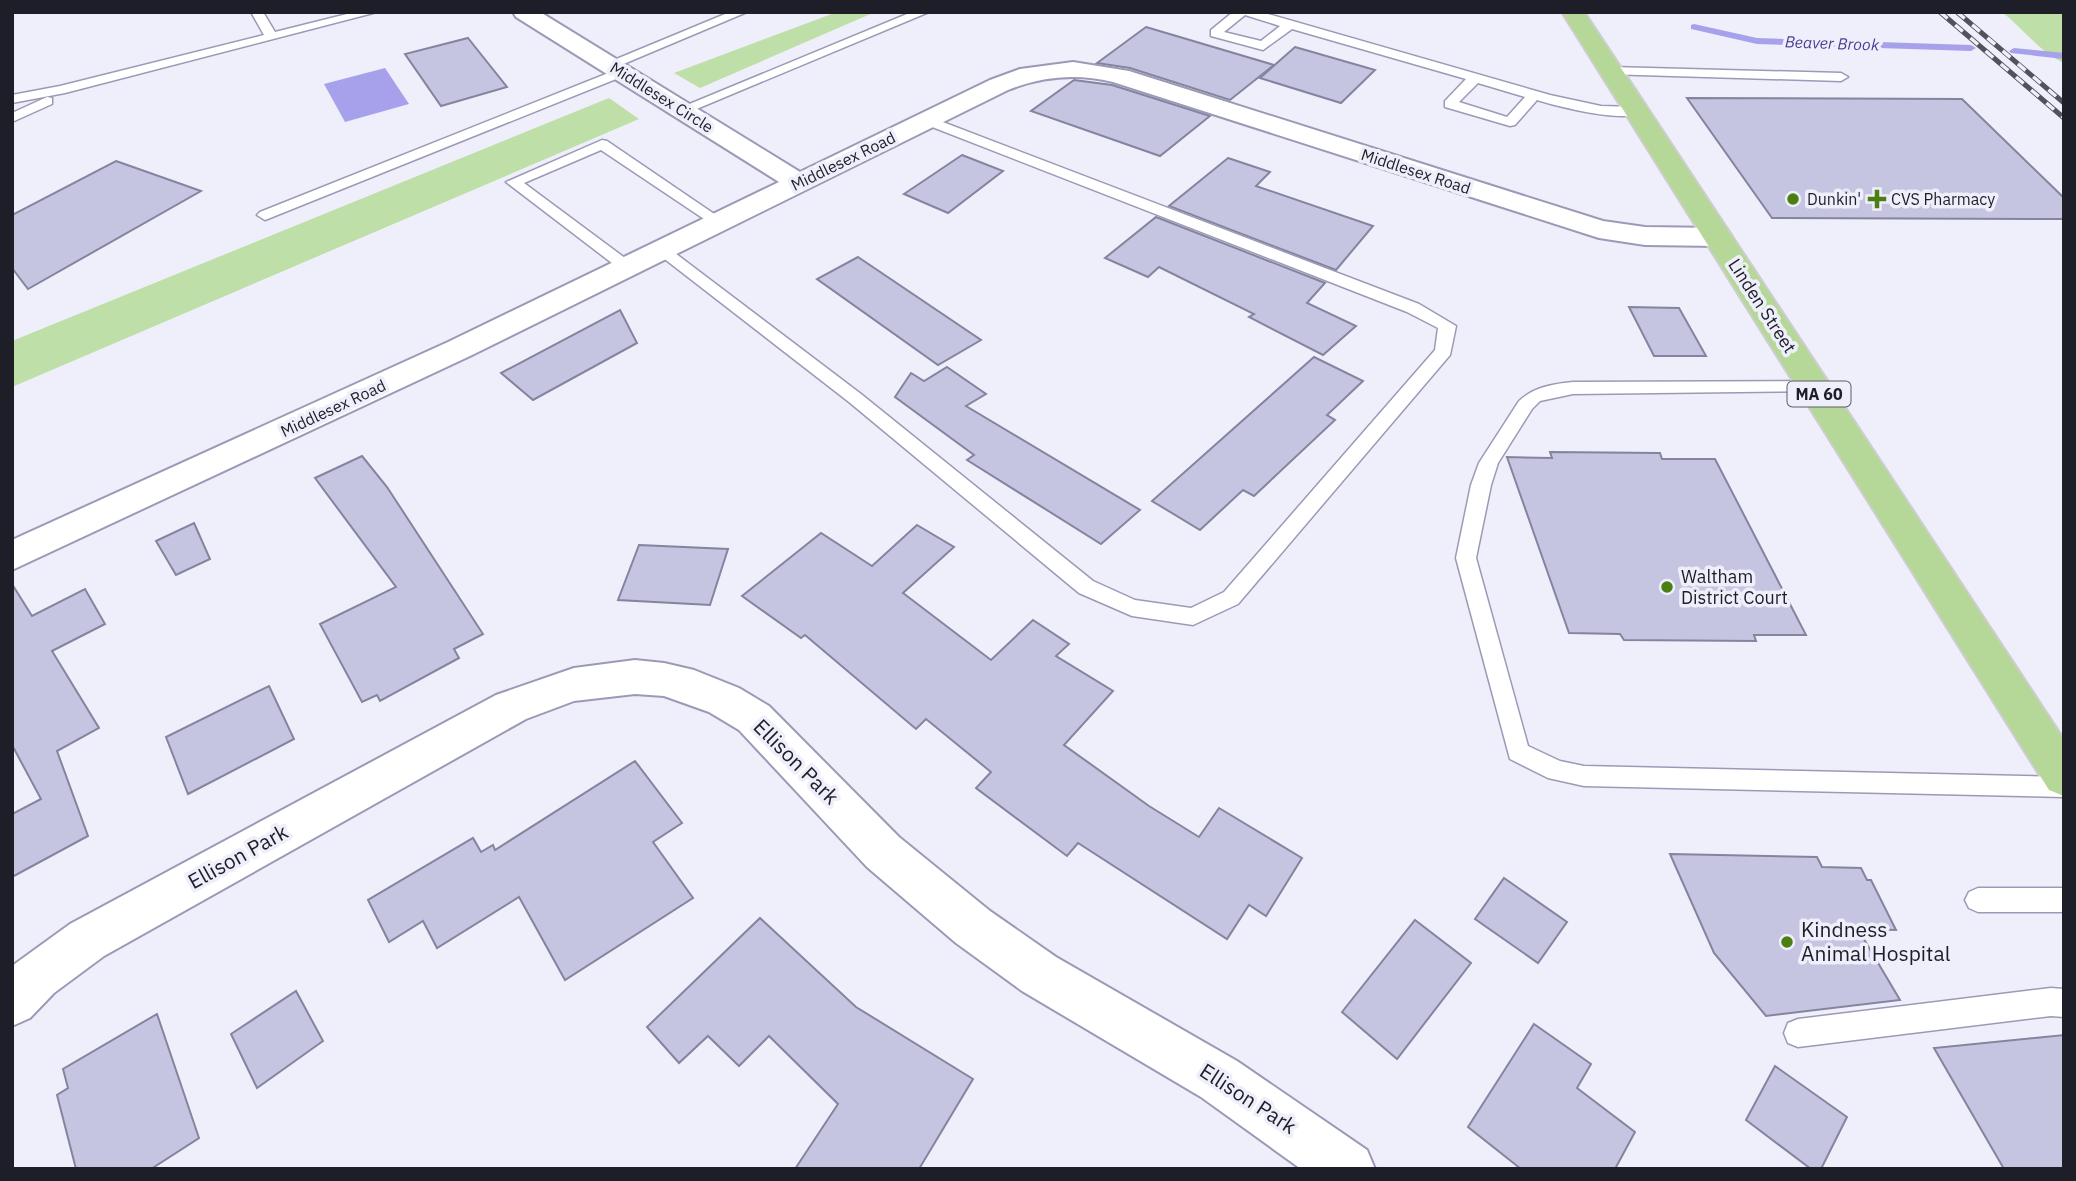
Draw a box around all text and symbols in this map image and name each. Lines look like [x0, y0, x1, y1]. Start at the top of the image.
water label: Beaver Brook [1784, 31, 1880, 55]
street label: Middlesex Circle [607, 57, 717, 137]
street label: Middlesex Road [787, 127, 899, 195]
street label: Middlesex Road [1359, 144, 1473, 198]
place label: Dunkin' [1807, 189, 1861, 209]
place label: CVS Pharmacy [1891, 189, 1995, 209]
marker: Dunkin' [1785, 191, 1801, 207]
marker: CVS Pharmacy [1869, 191, 1885, 207]
street label: Linden Street [1723, 254, 1801, 357]
street label: Middlesex Road [277, 375, 389, 441]
road number: MA 60 [1787, 382, 1850, 406]
place label: Waltham District Court [1681, 565, 1788, 609]
marker: Waltham District Court [1659, 579, 1675, 595]
street label: Ellison Park [748, 712, 846, 810]
street label: Ellison Park [183, 817, 292, 895]
place label: Kindness Animal Hospital [1801, 915, 1951, 967]
marker: Kindness Animal Hospital [1779, 934, 1795, 950]
street label: Ellison Park [1195, 1056, 1302, 1140]

